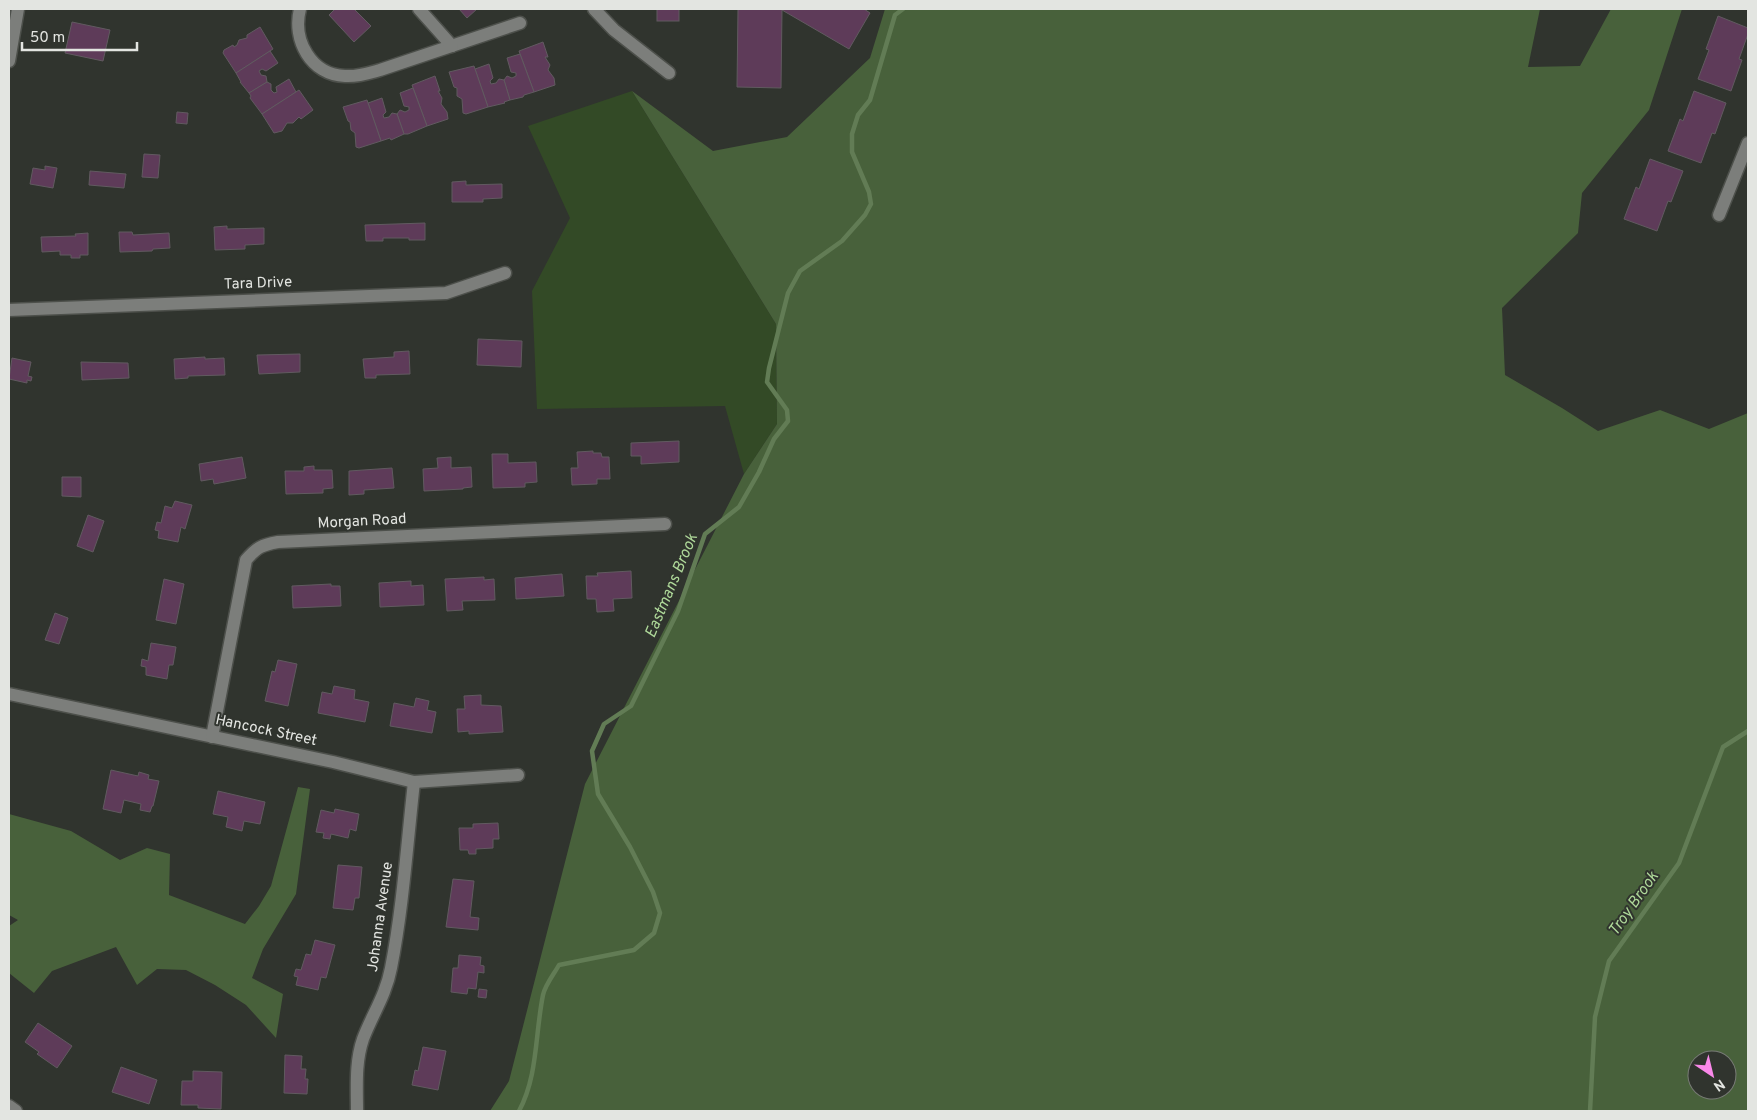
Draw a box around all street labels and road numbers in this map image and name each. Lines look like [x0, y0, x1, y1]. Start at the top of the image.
street label: Tara Drive [224, 273, 292, 295]
street label: Morgan Road [317, 510, 407, 534]
street label: Hancock Street [213, 711, 319, 751]
street label: Johanna Avenue [364, 861, 398, 973]

